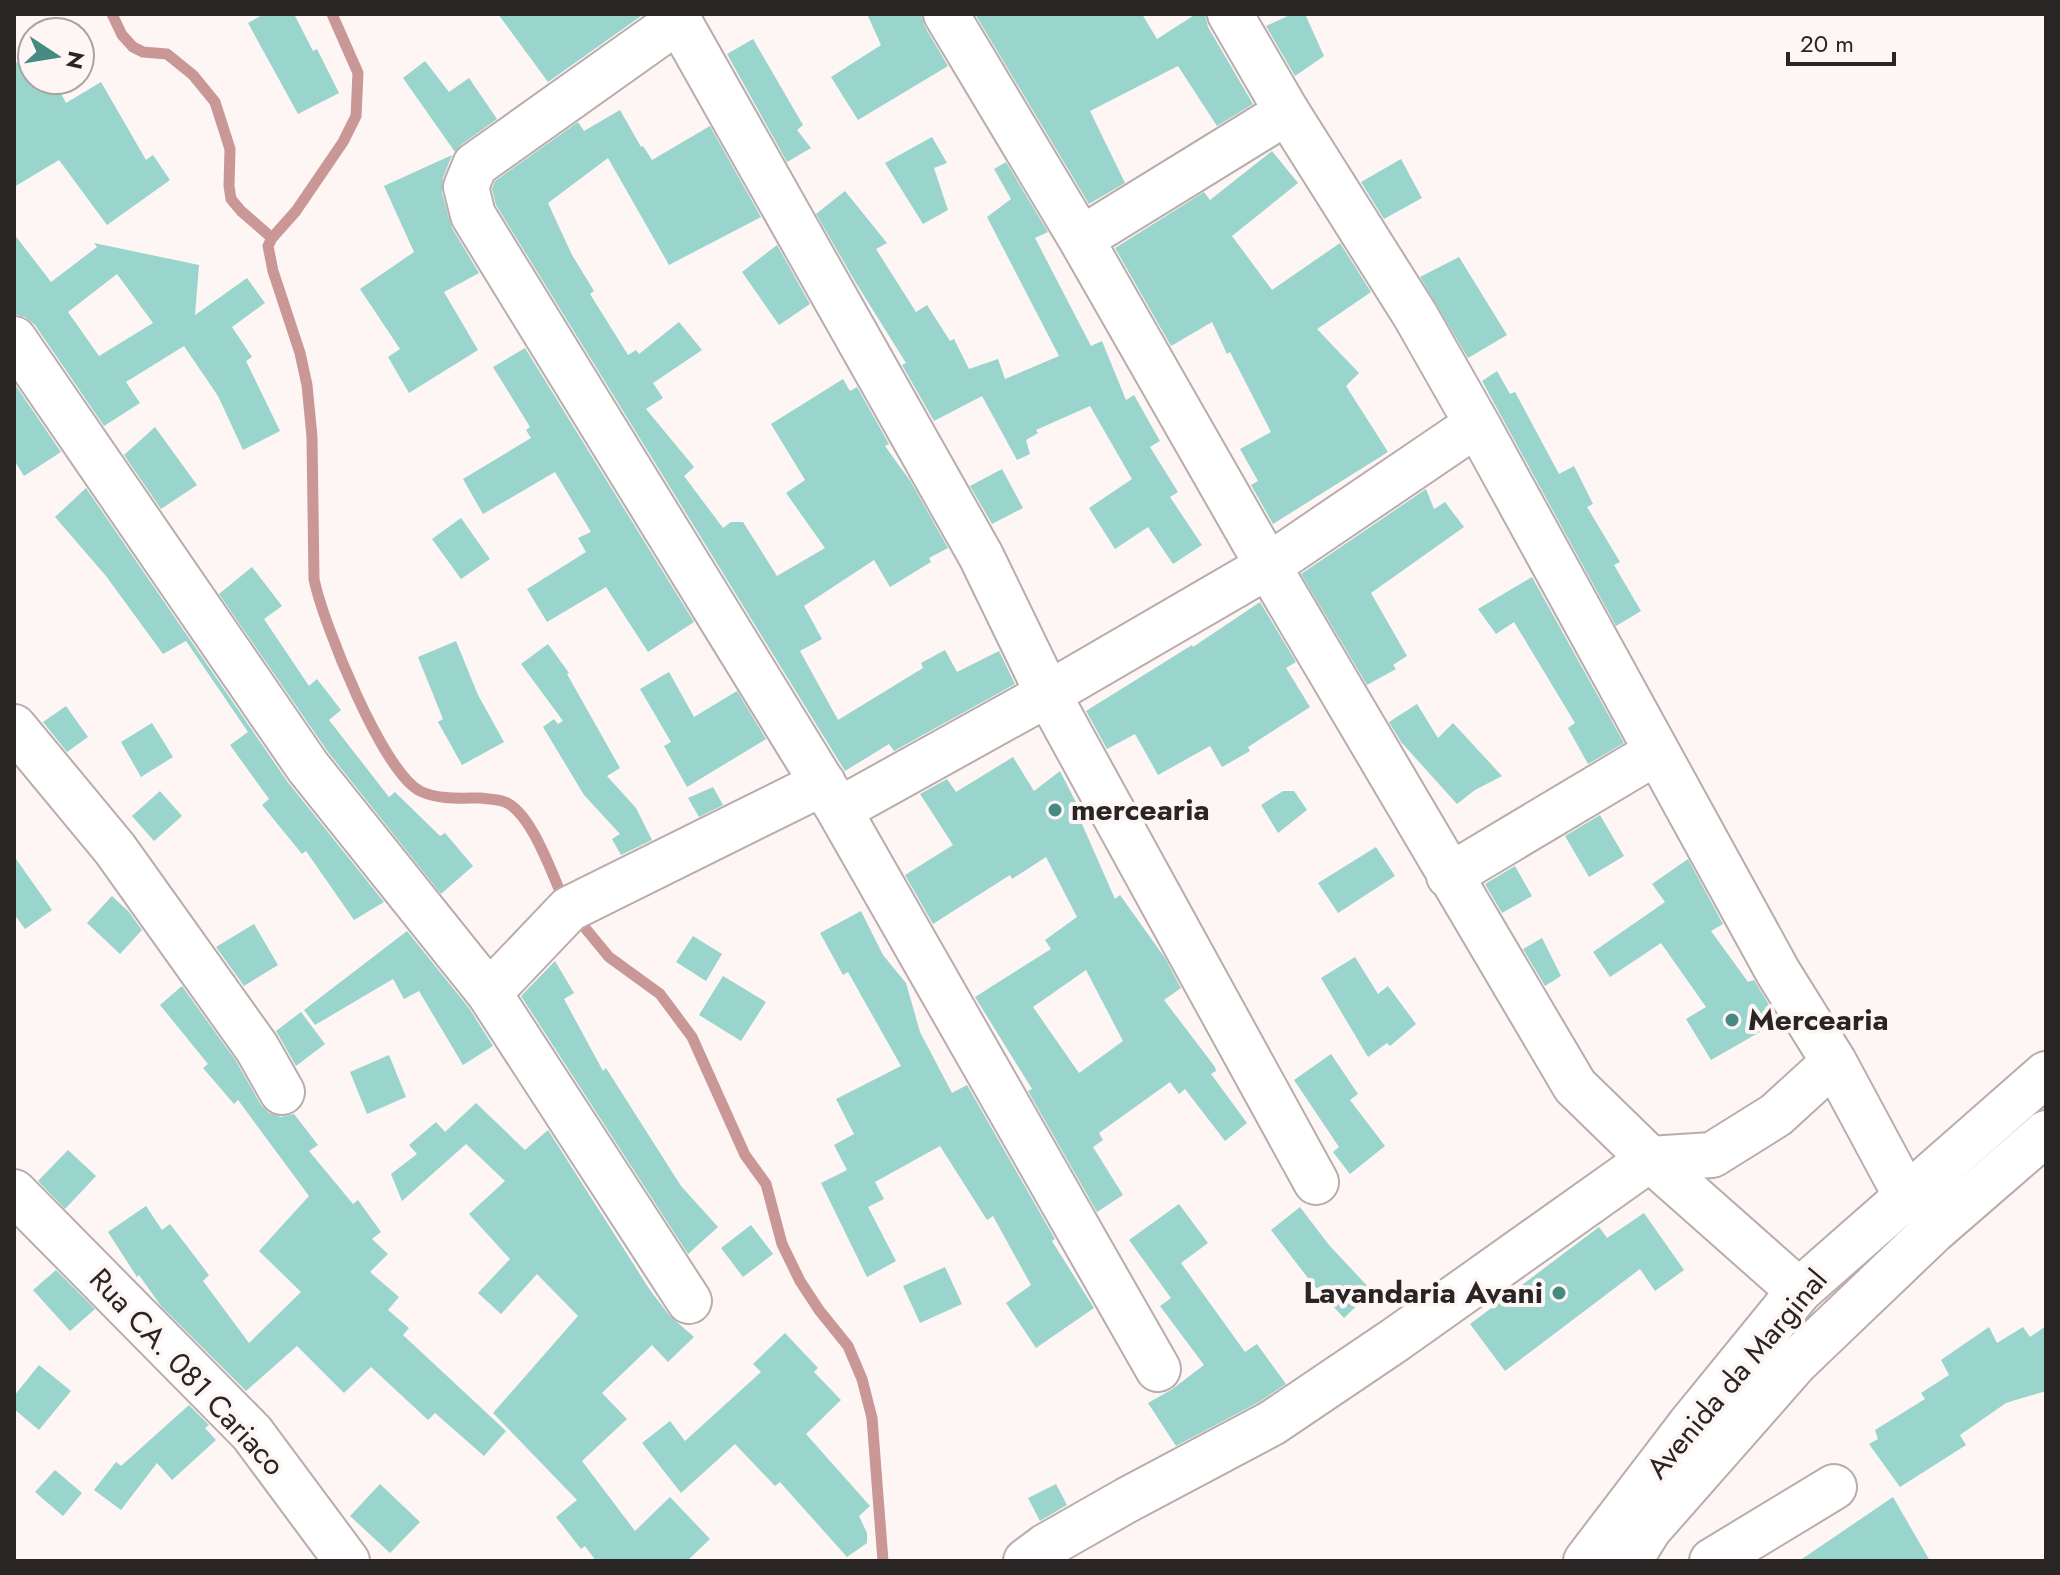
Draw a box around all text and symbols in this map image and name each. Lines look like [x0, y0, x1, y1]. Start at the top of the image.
north arrow [16, 16, 96, 96]
scale bar [1788, 16, 1894, 66]
text: 20 m [1800, 26, 1854, 61]
text: N [58, 48, 93, 72]
place label: mercearia [1071, 788, 1210, 831]
marker: mercearia [1046, 801, 1064, 819]
place label: Mercearia [1748, 998, 1889, 1041]
marker: Mercearia [1723, 1011, 1741, 1029]
street label: Rua CA. 081 Cariaco [80, 1258, 295, 1485]
street label: Avenida da Marginal [1636, 1260, 1837, 1488]
place label: Lavandaria Avani [1303, 1271, 1543, 1314]
marker: Lavandaria Avani [1550, 1284, 1568, 1302]

